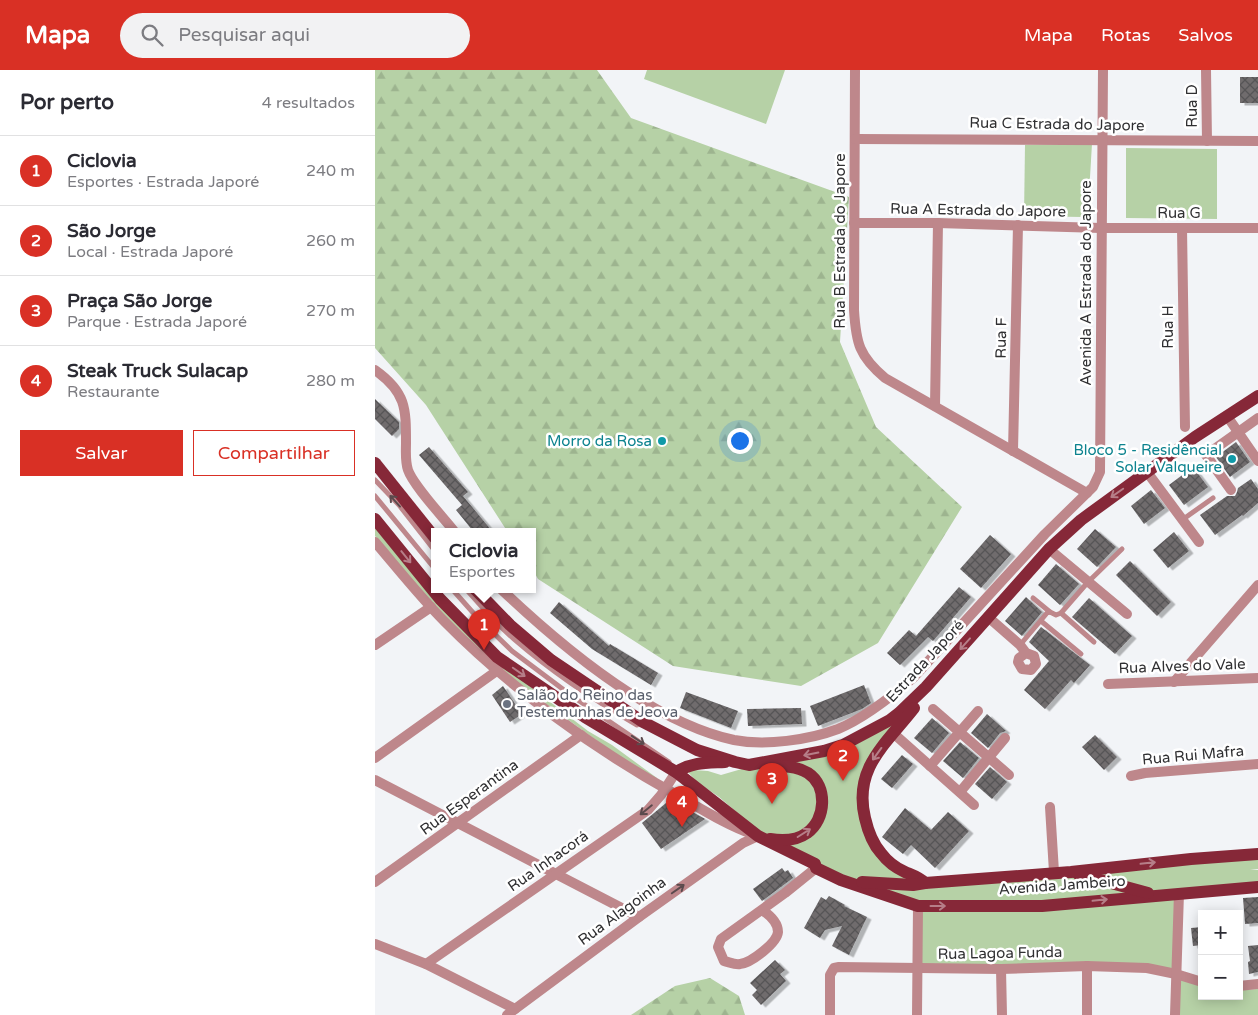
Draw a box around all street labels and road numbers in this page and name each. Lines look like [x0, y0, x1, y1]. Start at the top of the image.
street label: Rua D [1183, 84, 1201, 128]
street label: Rua C Estrada do Japore [969, 113, 1145, 135]
street label: Rua B Estrada do Japore [831, 153, 849, 329]
street label: Avenida A Estrada do Japore [1077, 180, 1095, 386]
street label: Rua A Estrada do Japore [890, 199, 1066, 221]
street label: Rua G [1157, 204, 1201, 222]
street label: Rua H [1159, 305, 1177, 349]
street label: Rua F [992, 317, 1010, 359]
street label: Estrada Japoré [882, 616, 968, 706]
street label: Rua Alves do Vale [1118, 655, 1246, 677]
street label: Rua Rui Mafra [1141, 742, 1245, 768]
street label: Rua Esperantina [416, 755, 522, 839]
street label: Rua Inhacorá [504, 827, 592, 895]
street label: Avenida Jambeiro [998, 872, 1126, 898]
street label: Rua Alagoinha [574, 873, 670, 949]
street label: Rua Lagoa Funda [937, 943, 1063, 963]

